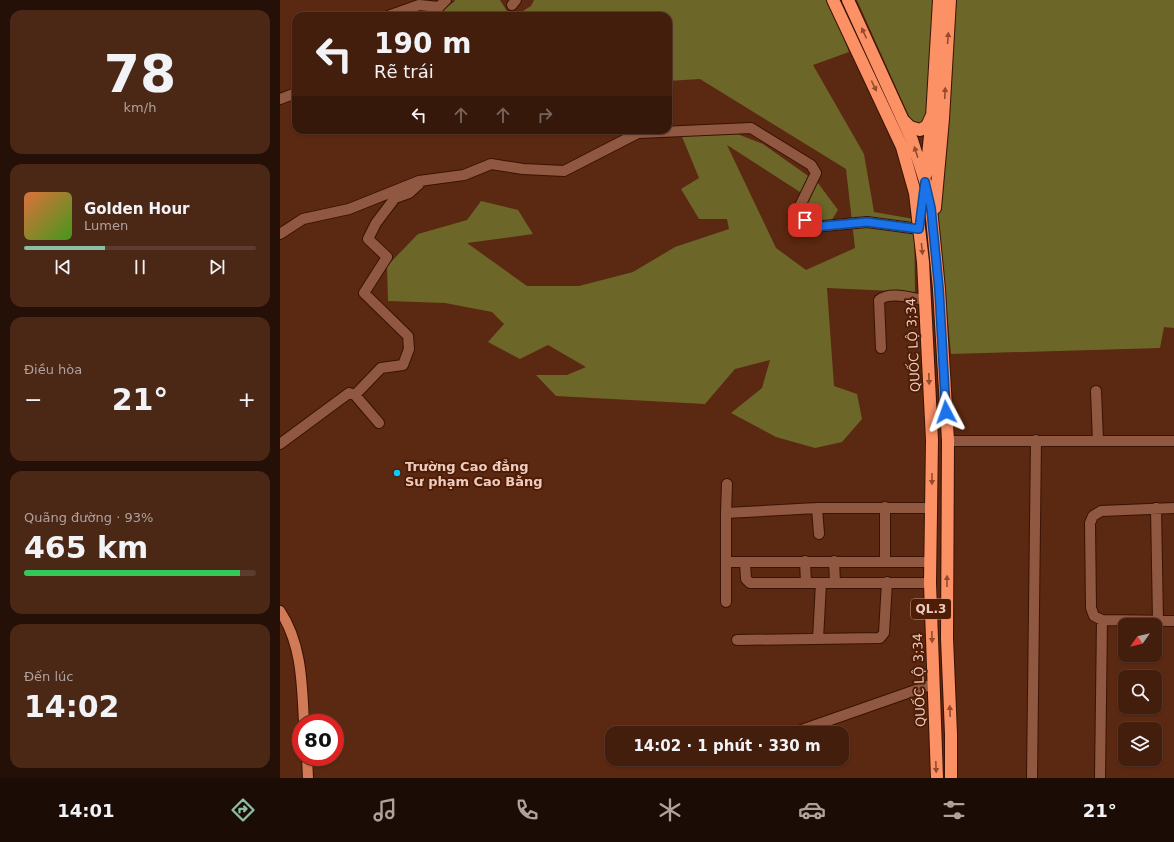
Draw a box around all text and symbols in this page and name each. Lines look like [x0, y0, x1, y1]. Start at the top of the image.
text: 190 m [374, 27, 471, 60]
one-way arrow [860, 27, 866, 39]
icon: left [308, 28, 360, 80]
one-way arrow [945, 31, 951, 44]
text: 78 [104, 44, 176, 104]
text: Rẽ trái [374, 61, 434, 82]
one-way arrow [871, 80, 877, 91]
one-way arrow [941, 87, 948, 99]
text: km/h [124, 100, 156, 115]
icon: left [408, 104, 430, 126]
icon: ahead [450, 104, 472, 126]
icon: ahead [492, 104, 514, 126]
icon: right [534, 104, 556, 126]
one-way arrow [913, 146, 919, 158]
text: Golden Hour [84, 200, 190, 218]
pin [788, 203, 822, 237]
icon: arrive [794, 209, 816, 231]
text: Lumen [84, 218, 128, 233]
one-way arrow [919, 243, 925, 255]
icon: previous [52, 256, 74, 278]
icon: pause [129, 256, 151, 278]
icon: next [206, 256, 228, 278]
street label: QUỐC LỘ 3;34 [902, 298, 923, 392]
text: Điều hòa [24, 362, 82, 377]
one-way arrow [926, 373, 932, 386]
text: 21° [112, 382, 168, 417]
text: − [24, 387, 42, 412]
text: + [238, 387, 256, 412]
position arrow [925, 391, 967, 433]
place label: Trường Cao đẳng Sư phạm Cao Bằng [405, 459, 543, 489]
marker: Trường Cao đẳng Sư phạm Cao Bằng [392, 468, 402, 478]
one-way arrow [929, 473, 935, 486]
text: Quãng đường · 93% [24, 510, 153, 525]
text: 465 km [24, 530, 148, 565]
one-way arrow [944, 575, 951, 587]
road number: QL.3 [911, 599, 951, 619]
north arrow [1118, 618, 1162, 662]
map controls [1118, 618, 1162, 766]
one-way arrow [928, 631, 935, 643]
street label: QUỐC LỘ 3;34 [909, 633, 928, 727]
text: Đến lúc [24, 669, 73, 684]
button: search [1118, 670, 1162, 714]
text: 14:02 [24, 689, 120, 724]
one-way arrow [947, 705, 954, 717]
speed limit sign: 80 [292, 714, 344, 766]
button: layers [1118, 722, 1162, 766]
text: 14:02 · 1 phút · 330 m [633, 737, 821, 755]
one-way arrow [933, 761, 939, 774]
icon: directions [229, 796, 257, 824]
icon: music [371, 796, 399, 824]
icon: phone [513, 796, 541, 824]
icon: climate [656, 796, 684, 824]
icon: car [798, 796, 826, 824]
icon: filters [940, 796, 968, 824]
text: 14:01 [57, 800, 114, 821]
text: 21° [1083, 800, 1117, 821]

